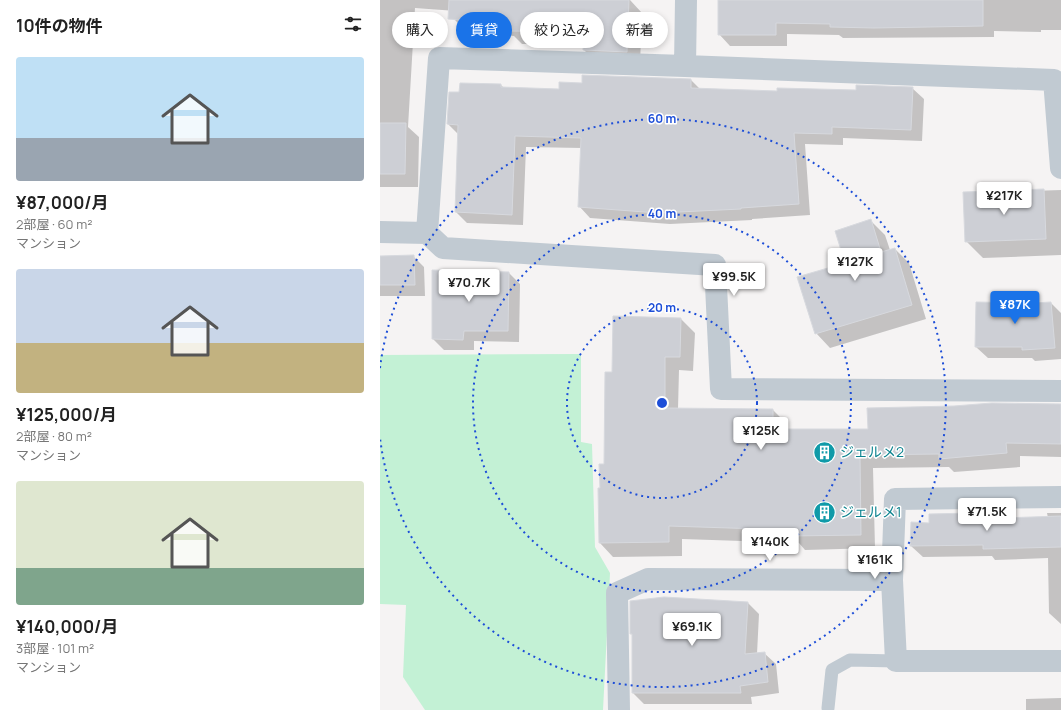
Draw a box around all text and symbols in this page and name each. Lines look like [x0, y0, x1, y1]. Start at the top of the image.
chip: 購入 [392, 12, 448, 48]
chip: 賃貸 [456, 12, 512, 48]
chip: 絞り込み [520, 12, 604, 48]
chip: 新着 [612, 12, 668, 48]
icon: filters [342, 13, 364, 35]
text: 10件の物件 [16, 14, 103, 37]
icon: home [154, 83, 226, 155]
text: 60 m [648, 110, 676, 127]
pin: ¥217K [976, 182, 1032, 216]
text: ¥217K [986, 186, 1022, 204]
text: ¥87,000/月 [16, 191, 109, 214]
text: 40 m [648, 205, 676, 222]
text: 2部屋 · 60 m² [16, 215, 92, 233]
text: マンション [16, 234, 81, 252]
pin: ¥127K [827, 248, 883, 282]
text: ¥127K [837, 252, 873, 270]
pin: ¥99.5K [701, 263, 767, 297]
text: ¥99.5K [712, 267, 756, 285]
pin: ¥70.7K [436, 269, 502, 303]
text: ¥70.7K [448, 273, 490, 291]
pin: ¥87K [991, 291, 1039, 325]
icon: home [154, 295, 226, 367]
text: ¥87K [999, 295, 1031, 313]
text: 20 m [648, 299, 676, 316]
centre of rings [655, 396, 669, 410]
text: ¥125,000/月 [16, 403, 117, 426]
pin: ¥125K [733, 417, 789, 451]
text: ¥125K [742, 421, 780, 439]
text: 2部屋 · 80 m² [16, 427, 92, 445]
building icon: ジェルメ2 [811, 439, 837, 465]
place label: ジェルメ2 [840, 442, 904, 461]
text: マンション [16, 446, 81, 464]
pin: ¥71.5K [954, 498, 1020, 532]
building icon: ジェルメ1 [812, 499, 838, 525]
place label: ジェルメ1 [840, 502, 901, 521]
text: ¥71.5K [967, 502, 1007, 520]
icon: home [154, 507, 226, 579]
pin: ¥140K [742, 528, 798, 562]
text: ¥140K [751, 532, 789, 550]
pin: ¥161K [847, 546, 903, 580]
text: ¥161K [857, 550, 893, 568]
pin: ¥69.1K [659, 613, 725, 647]
text: ¥140,000/月 [16, 615, 118, 638]
text: ¥69.1K [672, 617, 712, 635]
text: 3部屋 · 101 m² [16, 639, 94, 657]
text: マンション [16, 658, 81, 676]

